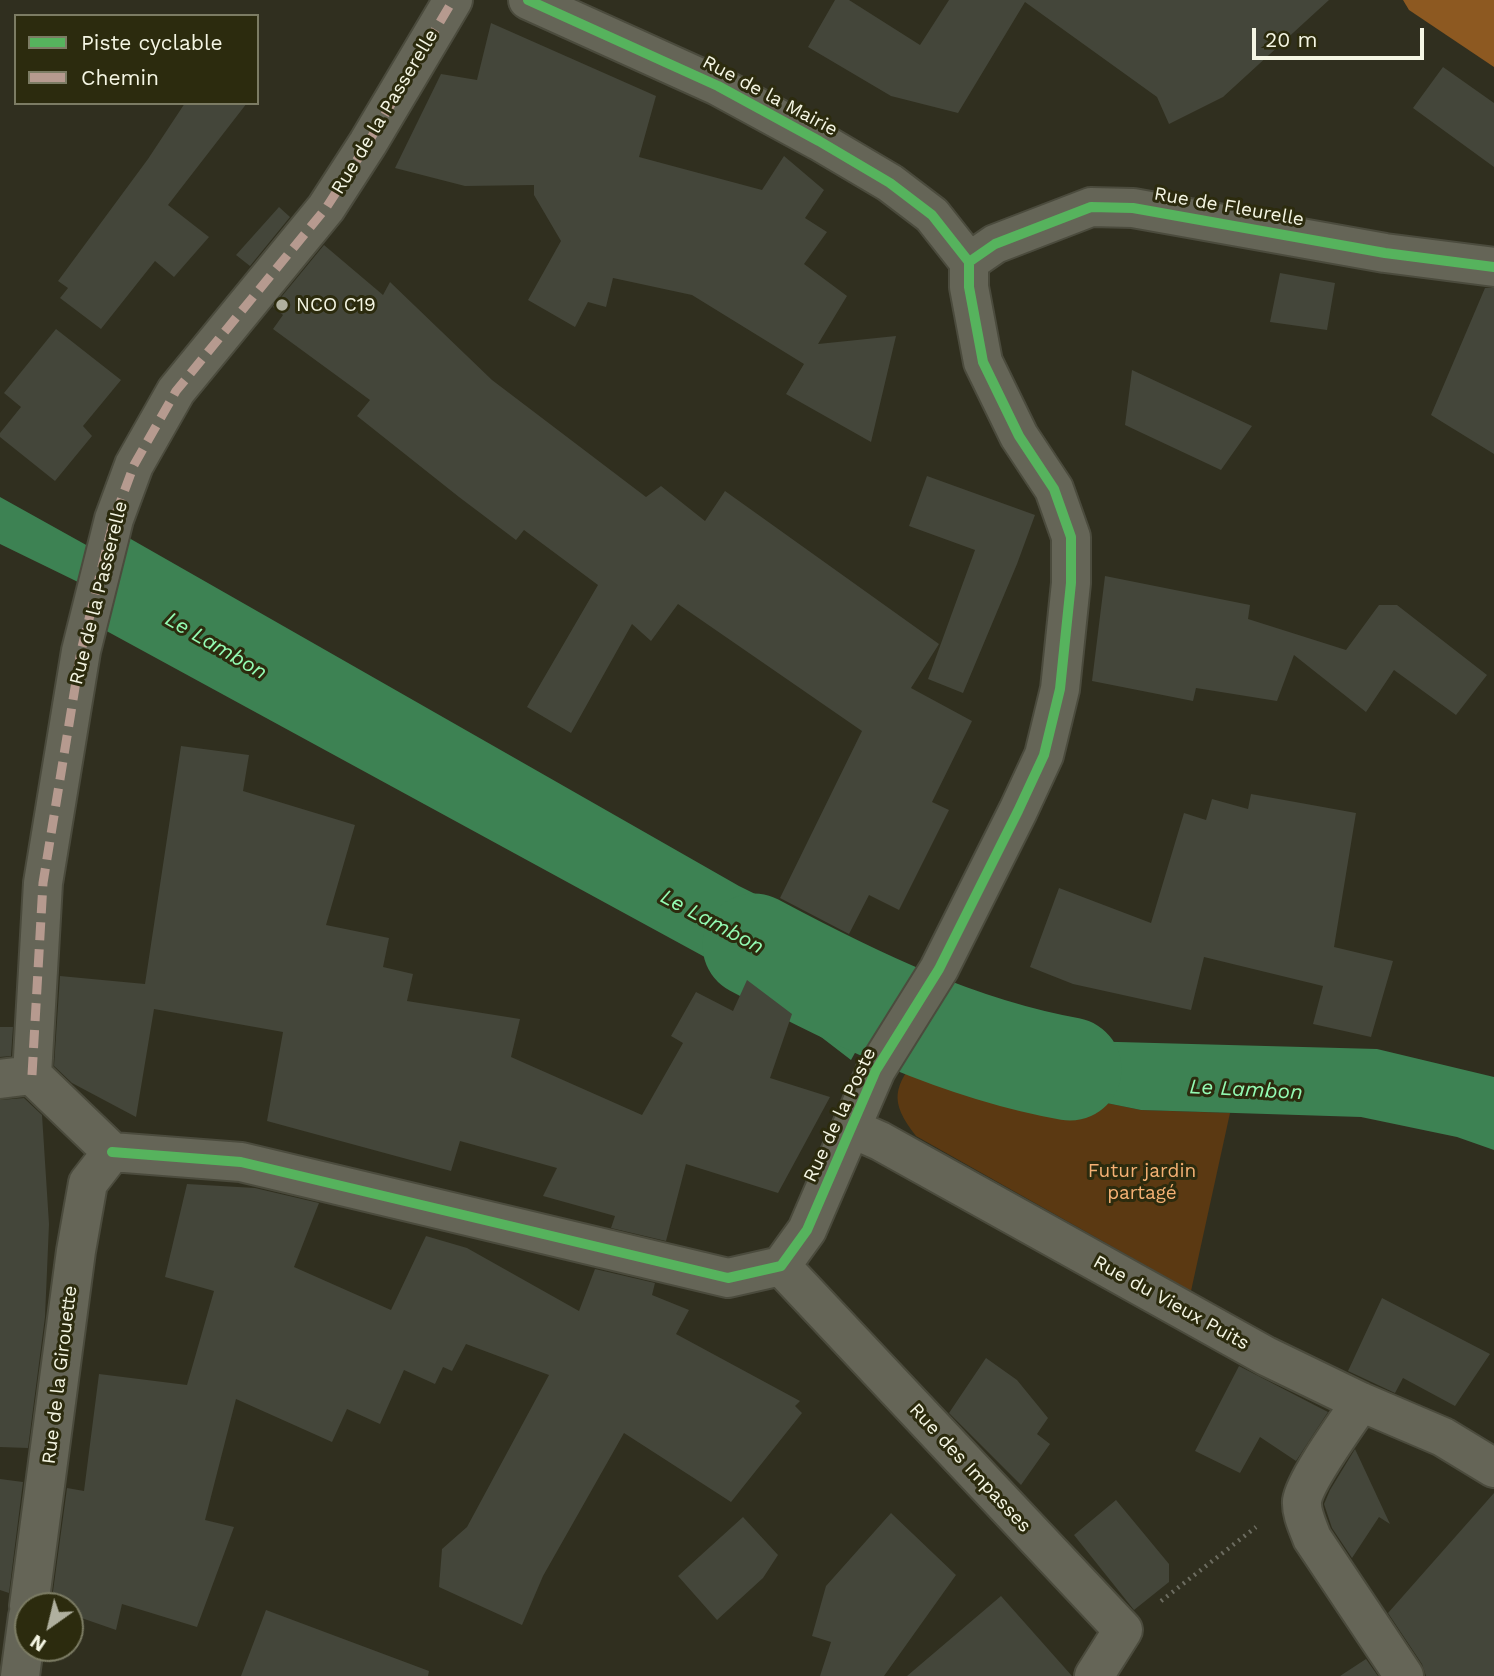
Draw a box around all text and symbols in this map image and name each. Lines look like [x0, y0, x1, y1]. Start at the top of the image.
legend [14, 14, 259, 105]
scale bar [1256, 14, 1428, 58]
street label: Rue de la Passerelle [327, 25, 443, 199]
text: 20 m [1265, 27, 1317, 52]
text: Piste cyclable [81, 30, 223, 55]
street label: Rue de la Mairie [699, 51, 841, 141]
text: Chemin [81, 65, 159, 90]
street label: Rue de Fleurelle [1152, 183, 1306, 231]
place label: NCO C19 [296, 294, 376, 316]
marker: NCO C19 [274, 297, 290, 313]
street label: Rue de la Passerelle [65, 499, 133, 687]
water label: Le Lambon [161, 607, 271, 685]
water label: Le Lambon [656, 884, 768, 960]
street label: Rue de la Poste [799, 1044, 881, 1186]
water label: Le Lambon [1189, 1074, 1303, 1106]
park label: Futur jardin partagé [1088, 1160, 1196, 1204]
street label: Rue du Vieux Puits [1089, 1251, 1253, 1355]
street label: Rue de la Girouette [38, 1284, 82, 1466]
street label: Rue des Impasses [904, 1399, 1036, 1537]
north arrow [14, 1592, 84, 1662]
text: N [26, 1630, 50, 1657]

